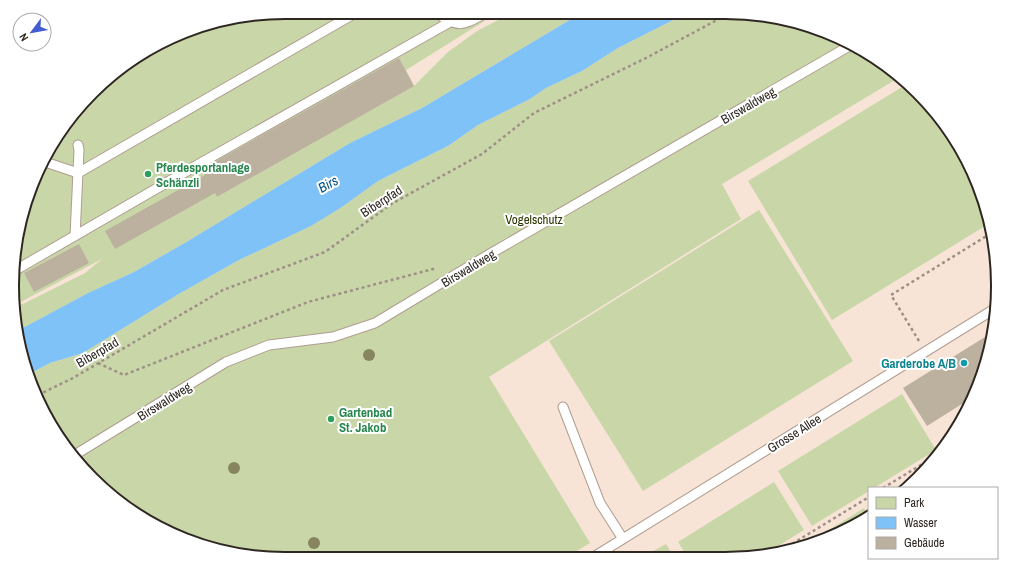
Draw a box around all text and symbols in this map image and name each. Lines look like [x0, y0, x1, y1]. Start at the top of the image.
north arrow [12, 12, 52, 52]
text: N [16, 31, 31, 44]
street label: Birswaldweg [718, 83, 779, 128]
place label: Pferdesportanlage Schänzli [156, 159, 250, 191]
marker: Pferdesportanlage Schänzli [143, 169, 153, 179]
water label: Birs [315, 171, 342, 197]
street label: Biberpfad [357, 182, 405, 221]
park label: Vogelschutz [505, 211, 563, 228]
street label: Birswaldweg [438, 246, 499, 291]
street label: Biberpfad [73, 333, 122, 371]
place label: Garderobe A/B [881, 355, 956, 372]
marker: Garderobe A/B [959, 358, 969, 368]
street label: Birswaldweg [134, 378, 194, 425]
place label: Gartenbad St. Jakob [339, 404, 392, 436]
street label: Grosse Allee [764, 410, 824, 457]
marker: Gartenbad St. Jakob [326, 414, 336, 424]
legend [868, 487, 998, 559]
text: Park [904, 495, 924, 511]
text: Wasser [904, 515, 938, 531]
text: Gebäude [904, 535, 945, 551]

